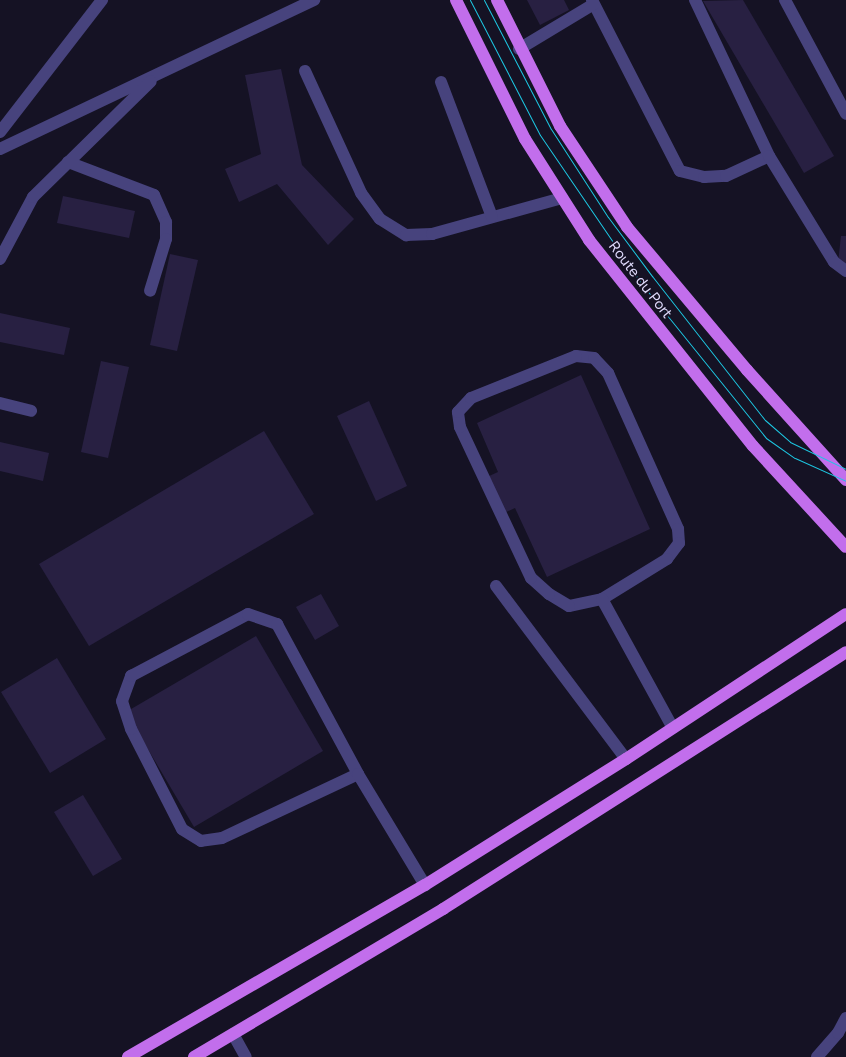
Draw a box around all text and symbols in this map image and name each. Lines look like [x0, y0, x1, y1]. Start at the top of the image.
street label: Route du Port [604, 238, 676, 322]

